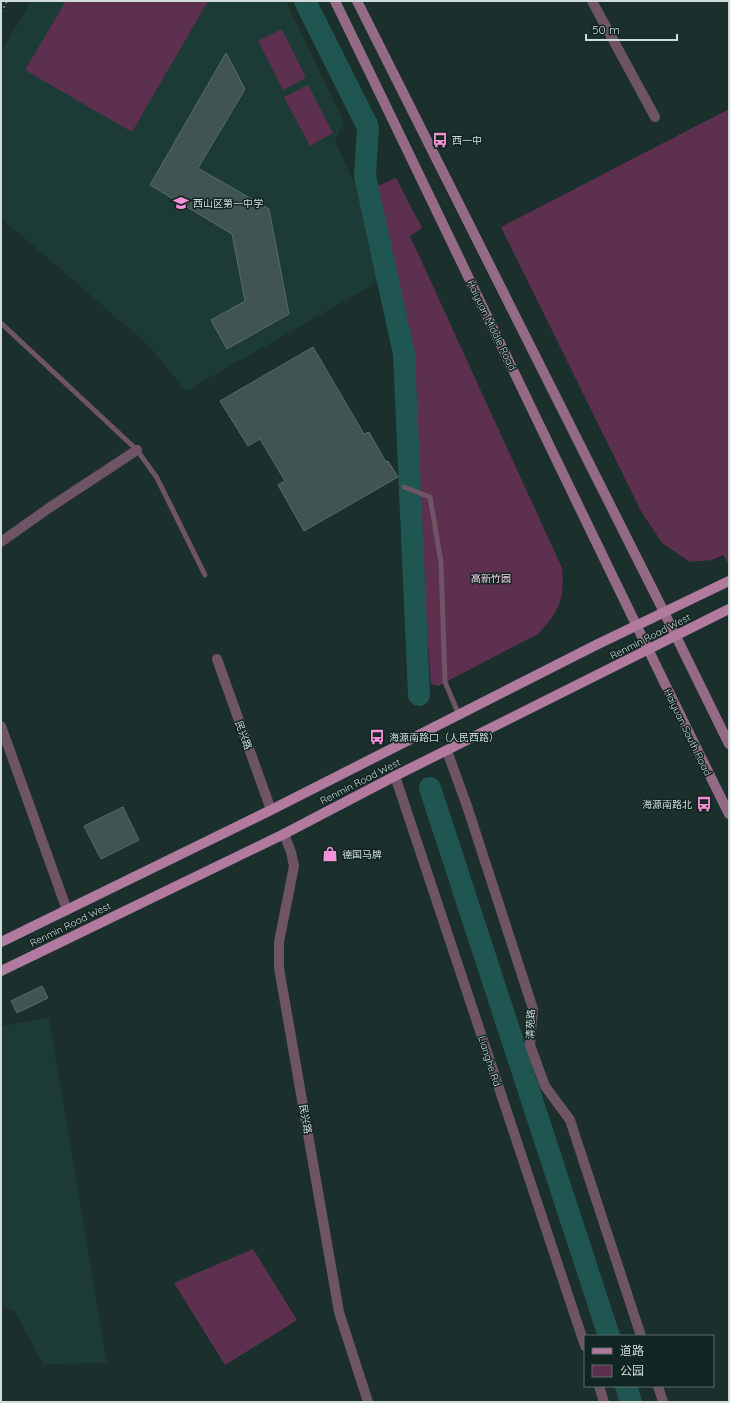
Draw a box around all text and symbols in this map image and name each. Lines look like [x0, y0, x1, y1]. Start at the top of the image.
scale bar [586, 16, 677, 42]
text: 50 m [592, 22, 620, 37]
bus stop icon: 西一中 [431, 131, 449, 149]
place label: 西一中 [452, 134, 482, 147]
school or university icon: 西山区第一中学 [172, 194, 190, 212]
place label: 西山区第一中学 [193, 197, 263, 210]
street label: Haiyuan Middle Road [464, 278, 519, 373]
park label: 高新竹园 [471, 572, 511, 585]
street label: Renmin Road West [608, 610, 693, 662]
street label: Haiyuan South Road [661, 687, 714, 778]
street label: 民兴路 [232, 719, 255, 751]
bus stop icon: 海源南路口（人民西路） [368, 728, 386, 746]
place label: 海源南路口（人民西路） [389, 731, 499, 744]
street label: Renmin Road West [318, 755, 403, 807]
bus stop icon: 海源南路北 [695, 795, 713, 813]
place label: 海源南路北 [642, 798, 692, 811]
shop icon: 德国马牌 [321, 845, 339, 863]
place label: 德国马牌 [342, 848, 382, 861]
street label: Renmin Road West [28, 899, 113, 950]
street label: 清苑路 [523, 1009, 538, 1039]
street label: Lianghe Rd [475, 1034, 504, 1088]
street label: 民兴路 [297, 1103, 315, 1135]
legend [584, 1335, 714, 1387]
text: 道路 [620, 1343, 644, 1358]
text: 公园 [620, 1363, 644, 1378]

